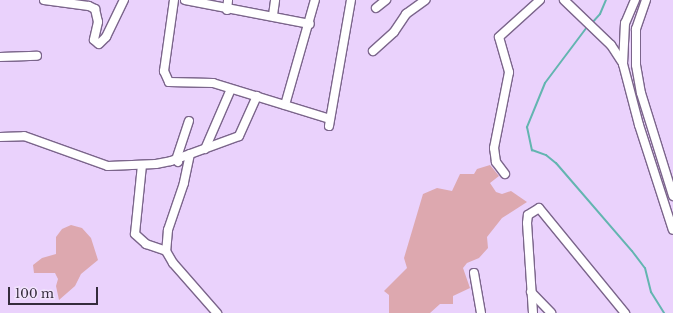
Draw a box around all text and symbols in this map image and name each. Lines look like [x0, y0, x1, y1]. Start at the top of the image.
scale bar [10, 279, 100, 305]
text: 100 m [15, 286, 54, 301]

